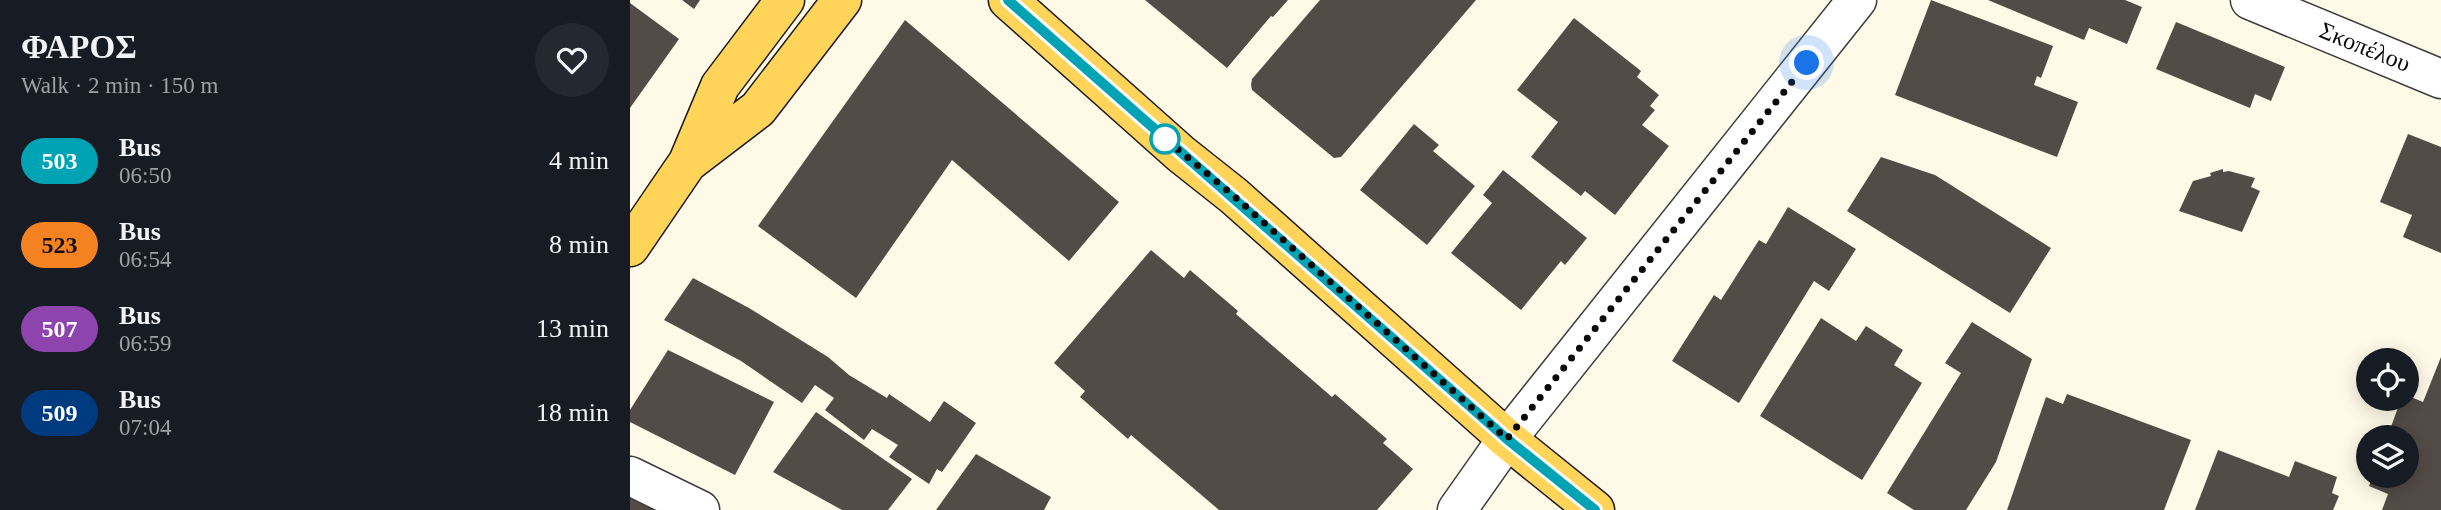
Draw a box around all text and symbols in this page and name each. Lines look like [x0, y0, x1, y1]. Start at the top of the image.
street label: Σκοπέλου [2316, 17, 2414, 77]
button: heart [535, 23, 609, 97]
text: ΦΑΡΟΣ [21, 29, 137, 65]
your location [1789, 45, 1824, 80]
text: Walk · 2 min · 150 m [21, 73, 218, 98]
unlabelled marker [1150, 124, 1180, 154]
text: Bus [119, 133, 161, 162]
text: 4 min [549, 146, 609, 175]
text: 503 [42, 148, 78, 174]
text: 06:50 [119, 163, 171, 188]
text: Bus [119, 217, 161, 246]
text: 8 min [549, 230, 609, 259]
text: 523 [42, 232, 78, 258]
text: 06:54 [119, 247, 171, 272]
text: Bus [119, 301, 161, 330]
text: 13 min [536, 314, 609, 343]
text: 507 [42, 316, 78, 342]
text: 06:59 [119, 331, 171, 356]
map controls [2356, 348, 2419, 488]
button: locate [2356, 348, 2419, 411]
text: Bus [119, 385, 161, 414]
text: 18 min [536, 398, 609, 427]
text: 509 [42, 400, 78, 426]
text: 07:04 [119, 415, 171, 440]
button: layers [2356, 425, 2419, 488]

